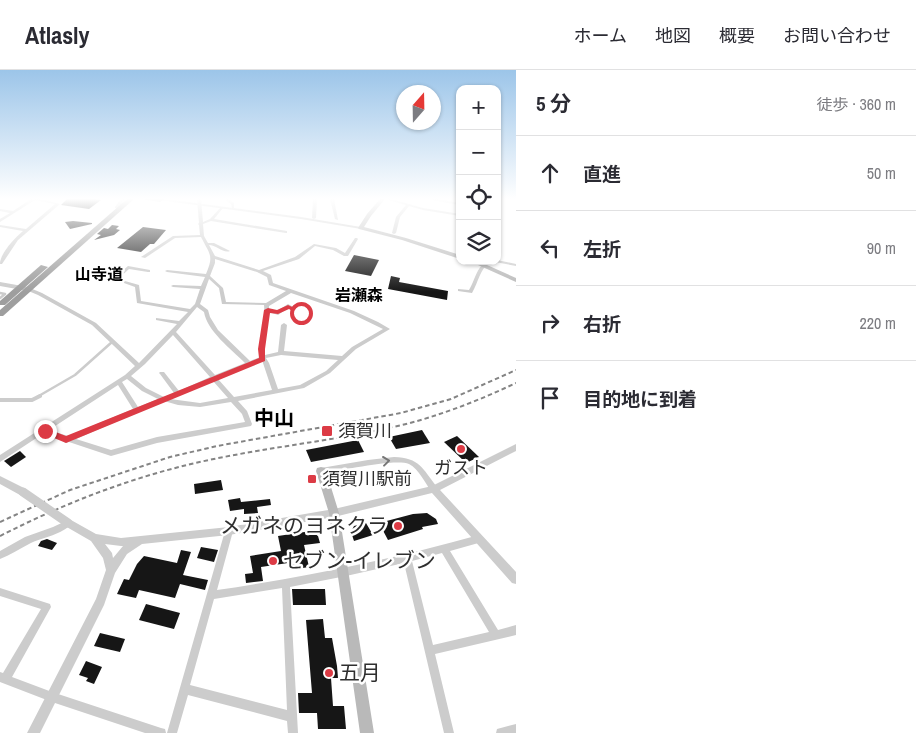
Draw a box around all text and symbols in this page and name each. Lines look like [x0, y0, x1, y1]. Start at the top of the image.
text: Atlasly [25, 19, 90, 51]
text: ホーム [574, 23, 627, 48]
text: 地図 [655, 23, 691, 48]
text: 概要 [719, 23, 755, 48]
text: お問い合わせ [783, 23, 891, 48]
north arrow [396, 85, 441, 130]
map controls [456, 85, 501, 265]
button: + [456, 85, 501, 130]
text: 5 分 [536, 89, 571, 118]
text: 徒歩 · 360 m [817, 93, 896, 115]
button: − [456, 130, 501, 175]
icon: ahead [536, 159, 564, 187]
text: 直進 [583, 161, 621, 187]
text: 50 m [867, 162, 896, 184]
button: locate [456, 175, 501, 220]
button: layers [456, 220, 501, 265]
icon: left [536, 234, 564, 262]
text: 左折 [583, 236, 621, 262]
text: 90 m [867, 237, 896, 259]
district label: 山寺道 [75, 263, 123, 285]
district label: 岩瀬森 [335, 284, 383, 306]
route start [290, 302, 313, 325]
icon: right [536, 309, 564, 337]
text: 右折 [583, 311, 621, 337]
text: 220 m [860, 312, 896, 334]
icon: arrive [536, 384, 564, 412]
text: 目的地に到着 [583, 386, 697, 412]
district label: 中山 [254, 404, 294, 431]
place label: 須賀川 [338, 418, 392, 443]
route end [34, 420, 57, 443]
marker: 須賀川 [320, 424, 334, 438]
marker: ガスト [455, 443, 467, 455]
place label: ガスト [434, 455, 488, 480]
one-way arrow [382, 456, 390, 467]
place label: 須賀川駅前 [322, 466, 412, 491]
marker: 須賀川駅前 [306, 473, 318, 485]
place label: メガネのヨネクラ [220, 511, 388, 540]
marker: メガネのヨネクラ [392, 520, 404, 532]
place label: セブン-イレブン [283, 546, 436, 575]
marker: セブン-イレブン [267, 555, 279, 567]
place label: 五月 [339, 658, 381, 687]
marker: 五月 [323, 667, 335, 679]

